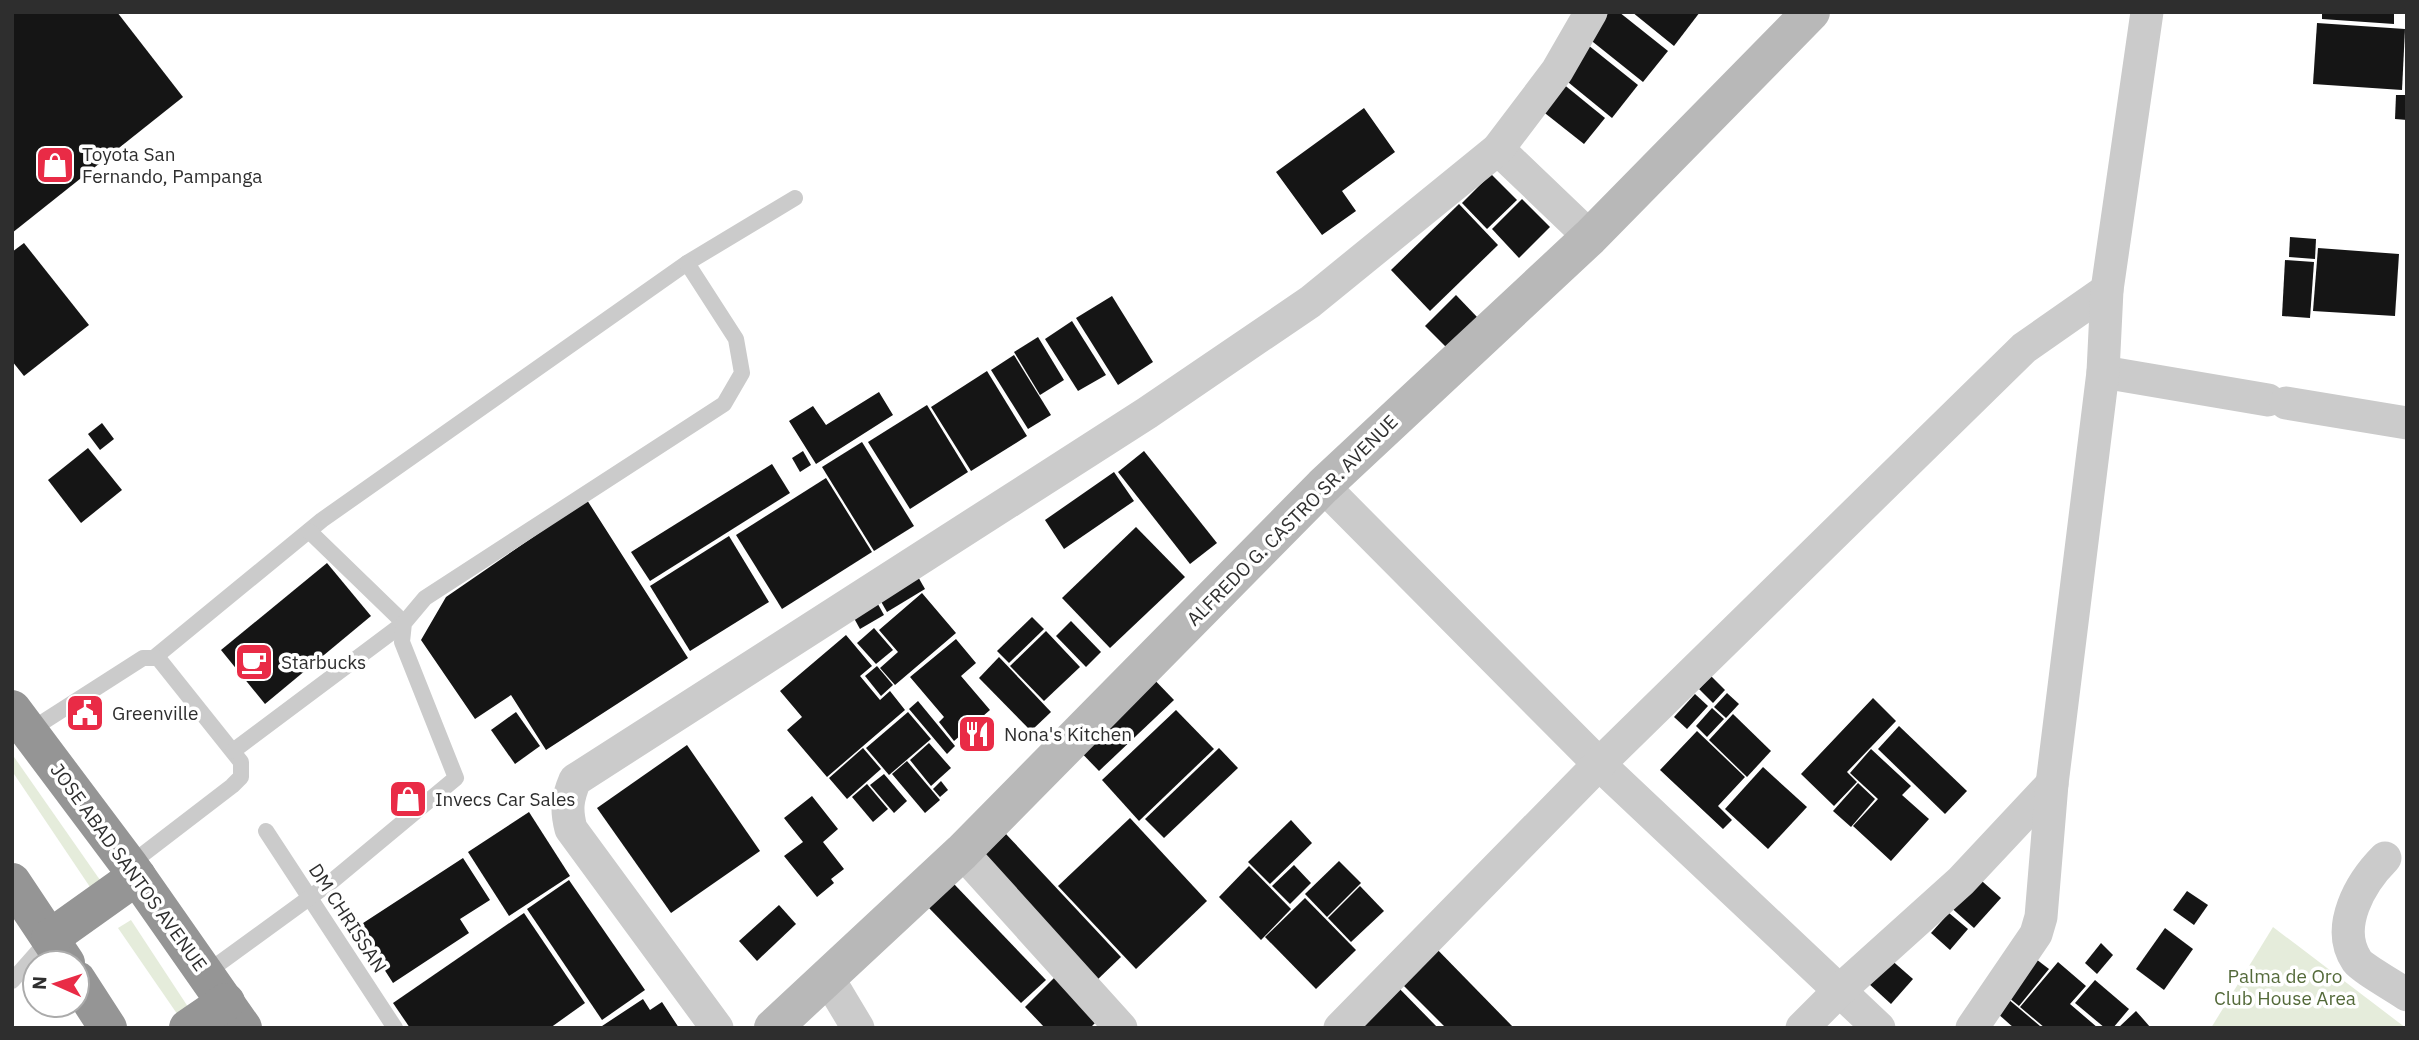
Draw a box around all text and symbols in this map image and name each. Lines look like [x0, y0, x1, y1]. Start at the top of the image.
place label: Toyota San Fernando, Pampanga [82, 142, 262, 188]
shop icon: Toyota San Fernando, Pampanga [34, 144, 76, 186]
street label: ALFREDO G. CASTRO SR. AVENUE [1181, 409, 1403, 631]
cafe icon: Starbucks [233, 641, 275, 683]
place label: Starbucks [281, 650, 366, 674]
public building icon: Greenville [64, 692, 106, 734]
place label: Greenville [112, 701, 198, 725]
restaurant icon: Nona's Kitchen [956, 713, 998, 755]
place label: Nona's Kitchen [1004, 722, 1132, 746]
street label: JOSE ABAD SANTOS AVENUE [45, 758, 213, 976]
shop icon: Invecs Car Sales [387, 778, 429, 820]
place label: Invecs Car Sales [435, 787, 576, 811]
street label: DM CHRISSAN [304, 859, 392, 977]
north arrow [21, 949, 91, 1019]
park label: Palma de Oro Club House Area [2214, 964, 2356, 1010]
text: N [27, 976, 51, 991]

